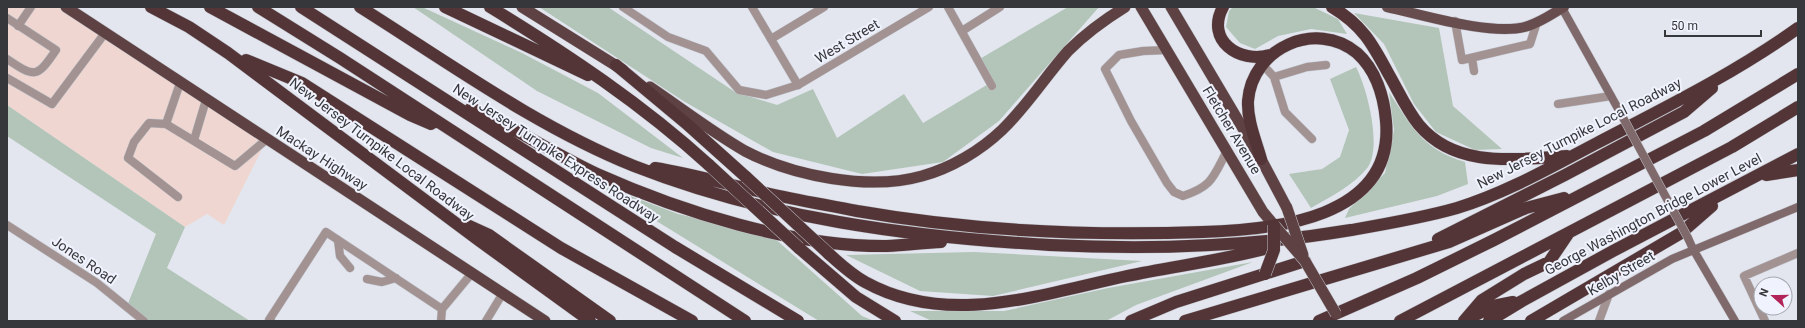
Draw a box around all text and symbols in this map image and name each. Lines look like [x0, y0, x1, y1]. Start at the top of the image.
scale bar [1665, 12, 1761, 38]
street label: West Street [812, 15, 882, 66]
text: 50 m [1671, 19, 1698, 33]
street label: New Jersey Turnpike Local Roadway [287, 74, 478, 224]
street label: New Jersey Turnpike Local Roadway [1474, 74, 1684, 192]
street label: New Jersey Turnpike Express Roadway [450, 80, 662, 226]
street label: Fletcher Avenue [1199, 83, 1265, 177]
street label: Mackay Highway [273, 123, 371, 194]
street label: George Washington Bridge Lower Level [1542, 150, 1764, 278]
street label: Jones Road [49, 233, 119, 287]
street label: Kelby Street [1585, 247, 1658, 298]
north arrow [1753, 276, 1793, 316]
text: N [1757, 286, 1772, 299]

